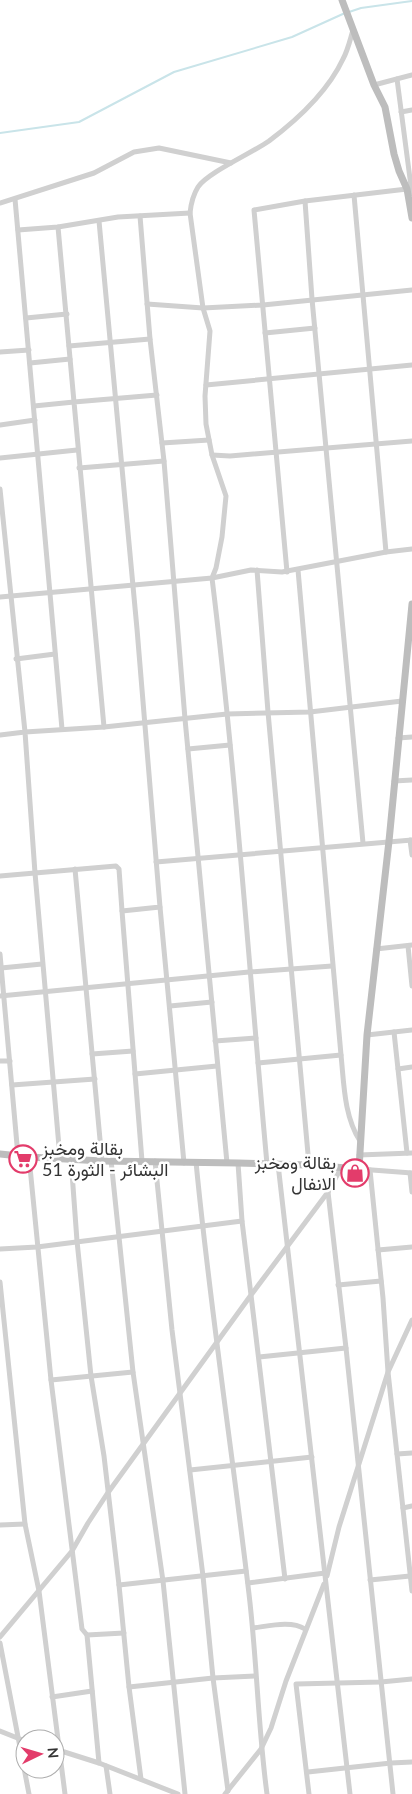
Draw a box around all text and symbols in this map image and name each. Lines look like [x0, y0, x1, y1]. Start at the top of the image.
place label: بقالة ومخبز البشائر - الثورة 51 [41, 1137, 168, 1181]
supermarket icon: بقالة ومخبز البشائر - الثورة 51 [8, 1144, 38, 1174]
place label: بقالة ومخبز الانفال [254, 1151, 336, 1195]
shop icon: بقالة ومخبز الانفال [340, 1158, 370, 1188]
north arrow [15, 1729, 65, 1779]
text: N [45, 1747, 62, 1759]

